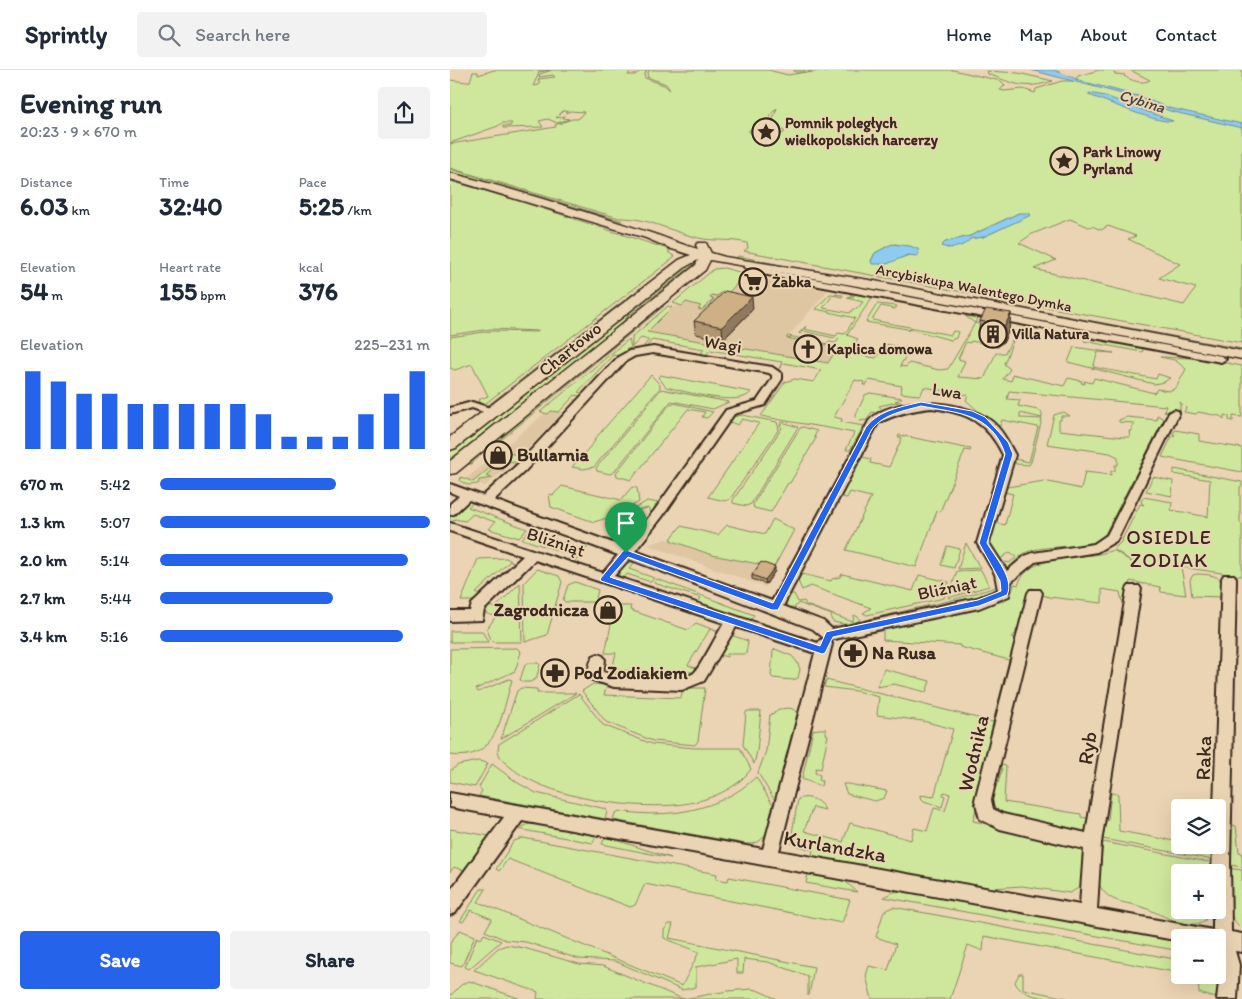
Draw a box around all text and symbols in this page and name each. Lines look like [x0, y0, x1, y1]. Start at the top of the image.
search box [137, 12, 487, 57]
text: Sprintly [25, 20, 107, 49]
icon: search [155, 21, 183, 49]
text: Search here [195, 23, 290, 46]
text: Home [946, 24, 992, 46]
text: Map [1020, 24, 1053, 46]
text: About [1081, 24, 1127, 46]
text: Contact [1155, 24, 1217, 46]
water label: Cybina [1117, 85, 1168, 117]
text: Evening run [20, 86, 162, 120]
button: share [378, 87, 430, 139]
place label: Pomnik poległych wielkopolskich harcerzy [785, 114, 939, 150]
place icon: Pomnik poległych wielkopolskich harcerzy [751, 117, 781, 147]
text: 20:23 · 9 × 670 m [20, 122, 137, 141]
place label: Park Linowy Pyrland [1083, 143, 1162, 179]
place icon: Park Linowy Pyrland [1049, 146, 1079, 176]
text: Distance [20, 174, 72, 191]
text: Time [159, 174, 189, 191]
text: Pace [299, 174, 327, 191]
text: 6.03 [20, 191, 68, 221]
text: 32:40 [159, 191, 223, 221]
text: 5:25 [299, 191, 344, 221]
text: km [68, 202, 90, 219]
text: /km [344, 202, 372, 219]
text: Elevation [20, 259, 76, 276]
text: Heart rate [159, 259, 221, 276]
text: kcal [299, 259, 324, 276]
street label: Arcybiskupa Walentego Dymka [875, 260, 1074, 316]
supermarket icon: Żabka [738, 267, 768, 297]
place label: Żabka [772, 273, 812, 291]
text: 54 [20, 276, 48, 306]
text: 155 [159, 276, 197, 306]
text: 376 [299, 276, 338, 306]
text: m [48, 287, 63, 304]
text: bpm [197, 287, 226, 304]
street label: Chartowo [534, 317, 606, 381]
building icon: Villa Natura [978, 319, 1008, 349]
place label: Villa Natura [1012, 325, 1090, 343]
street label: Wagi [703, 330, 743, 358]
church icon: Kaplica domowa [793, 334, 823, 364]
text: Elevation [20, 335, 84, 354]
text: 225–231 m [354, 335, 430, 354]
place label: Kaplica domowa [827, 340, 932, 359]
street label: Lwa [930, 378, 964, 404]
shop icon: Bullarnia [483, 440, 513, 470]
place label: Bullarnia [517, 444, 590, 466]
text: 670 m [20, 475, 63, 494]
text: 5:42 [100, 475, 130, 494]
pin [605, 502, 647, 553]
icon: arrive [612, 509, 640, 537]
text: 1.3 km [20, 513, 65, 532]
text: 5:07 [100, 513, 130, 532]
street label: Bliźniąt [524, 522, 588, 562]
district label: OSIEDLE ZODIAK [1126, 525, 1212, 572]
text: 2.0 km [20, 551, 67, 570]
text: 5:14 [100, 551, 129, 570]
street label: Bliźniąt [915, 571, 979, 605]
text: 2.7 km [20, 589, 65, 608]
text: 5:44 [100, 589, 132, 608]
shop icon: Zagrodnicza [593, 595, 623, 625]
place label: Zagrodnicza [494, 599, 590, 621]
text: 3.4 km [20, 627, 67, 646]
text: 5:16 [100, 627, 128, 646]
pharmacy icon: Na Rusa [838, 638, 868, 668]
place label: Na Rusa [872, 642, 937, 664]
pharmacy icon: Pod Zodiakiem [540, 658, 570, 688]
place label: Pod Zodiakiem [574, 662, 688, 684]
street label: Wodnika [952, 712, 994, 794]
street label: Ryb [1072, 730, 1102, 766]
street label: Raka [1190, 735, 1216, 781]
map controls [1171, 799, 1226, 984]
button: layers [1171, 799, 1226, 854]
street label: Kurlandzka [782, 825, 889, 867]
button: + [1171, 864, 1226, 919]
button: − [1171, 929, 1226, 984]
button: Save [20, 931, 220, 989]
button: Share [230, 931, 430, 989]

